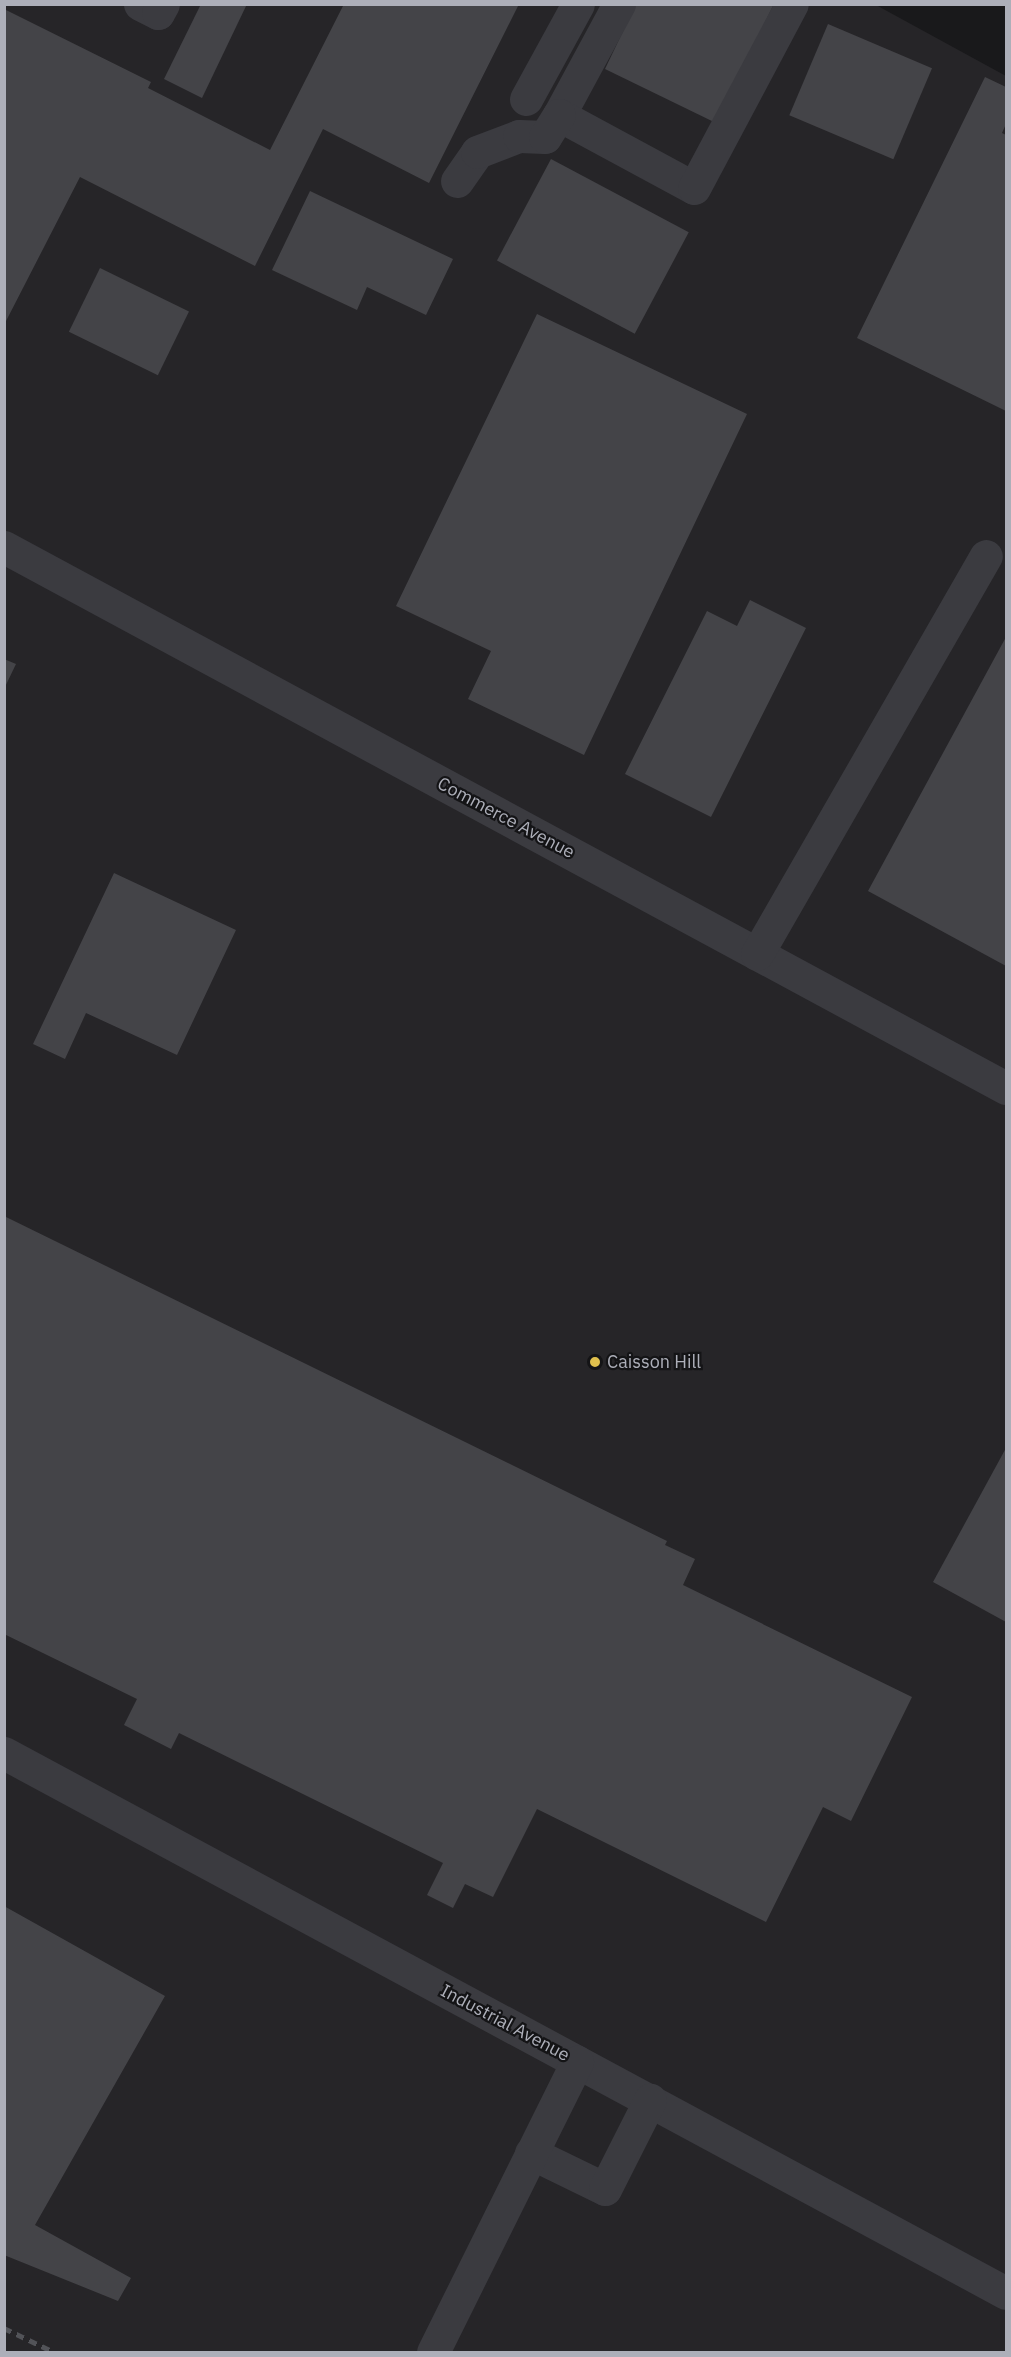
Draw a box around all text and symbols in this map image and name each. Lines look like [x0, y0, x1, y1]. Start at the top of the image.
street label: Commerce Avenue [434, 773, 578, 863]
place label: Caisson Hill [607, 1351, 701, 1373]
marker: Caisson Hill [588, 1355, 602, 1369]
street label: Industrial Avenue [437, 1980, 573, 2066]

